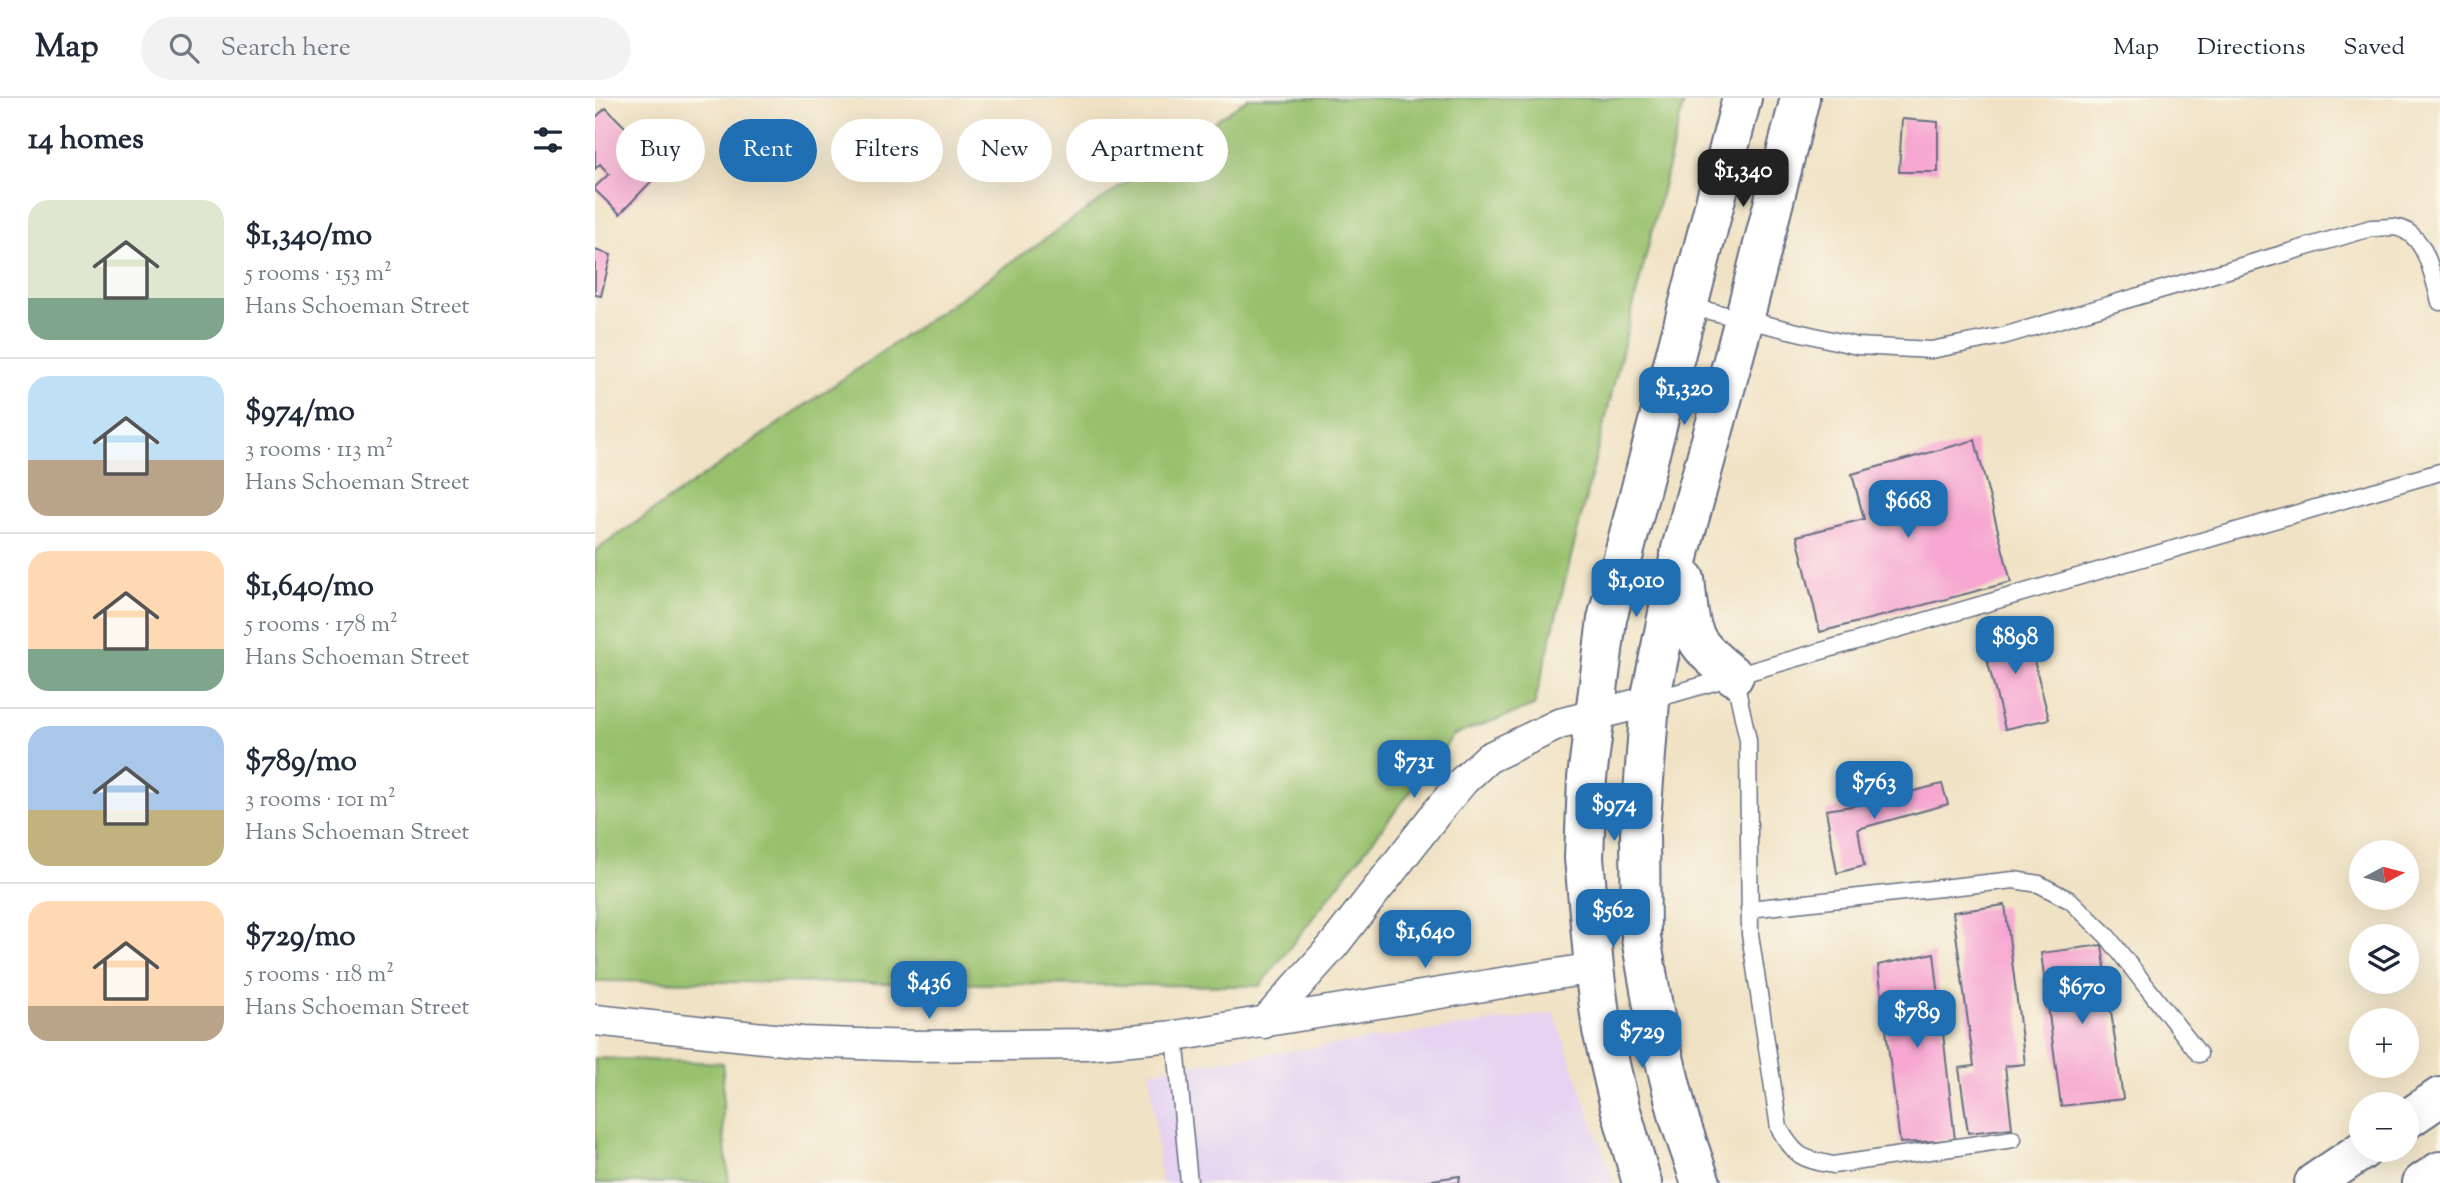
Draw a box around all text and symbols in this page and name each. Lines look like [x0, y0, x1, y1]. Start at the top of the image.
search box [141, 17, 631, 80]
text: Map [35, 24, 99, 72]
icon: search [165, 29, 203, 67]
text: Search here [221, 30, 351, 67]
text: Map [2113, 31, 2159, 65]
text: Directions [2197, 31, 2305, 65]
text: Saved [2343, 31, 2405, 65]
text: 14 homes [28, 119, 144, 162]
chip: Buy [616, 119, 705, 182]
chip: Rent [719, 119, 817, 182]
chip: Filters [831, 119, 943, 182]
chip: New [957, 119, 1052, 182]
chip: Apartment [1066, 119, 1228, 182]
icon: filters [529, 121, 567, 159]
pin: $1,340 [1686, 150, 1800, 209]
text: $1,340 [1714, 155, 1772, 188]
text: $1,340/mo [245, 215, 372, 258]
icon: home [84, 228, 168, 312]
text: 5 rooms · 153 m² [245, 258, 392, 291]
text: Hans Schoeman Street [245, 291, 469, 324]
pin: $1,320 [1627, 368, 1741, 427]
text: $1,320 [1655, 373, 1713, 406]
text: $974/mo [245, 391, 355, 434]
icon: home [84, 404, 168, 488]
text: 3 rooms · 113 m² [245, 434, 393, 467]
text: Hans Schoeman Street [245, 467, 469, 500]
pin: $668 [1867, 480, 1949, 540]
text: $668 [1885, 486, 1931, 519]
pin: $1,010 [1579, 560, 1693, 619]
text: $1,010 [1608, 565, 1664, 598]
text: $1,640/mo [245, 566, 374, 609]
icon: home [84, 579, 168, 663]
text: 5 rooms · 178 m² [245, 609, 398, 642]
pin: $898 [1974, 616, 2056, 676]
text: $898 [1992, 622, 2038, 655]
text: Hans Schoeman Street [245, 642, 469, 675]
pin: $731 [1373, 740, 1455, 800]
text: $789/mo [245, 741, 357, 784]
text: $731 [1394, 746, 1434, 779]
icon: home [84, 754, 168, 838]
pin: $763 [1833, 762, 1915, 821]
text: $763 [1852, 767, 1896, 800]
text: 3 rooms · 101 m² [245, 784, 396, 817]
pin: $974 [1573, 784, 1655, 843]
text: $974 [1592, 789, 1637, 822]
text: Hans Schoeman Street [245, 817, 469, 850]
north arrow [2349, 840, 2419, 910]
map controls [2349, 840, 2419, 1162]
pin: $562 [1572, 890, 1654, 949]
text: $562 [1592, 895, 1634, 928]
pin: $1,640 [1368, 910, 1482, 970]
text: $729/mo [245, 916, 356, 959]
text: $1,640 [1395, 916, 1455, 949]
button: layers [2349, 924, 2419, 994]
icon: home [84, 929, 168, 1013]
text: 5 rooms · 118 m² [245, 959, 394, 992]
pin: $436 [888, 962, 970, 1021]
text: $436 [907, 967, 951, 1000]
pin: $670 [2041, 967, 2123, 1026]
text: $670 [2059, 972, 2105, 1005]
pin: $789 [1876, 990, 1958, 1050]
text: Hans Schoeman Street [245, 992, 469, 1025]
text: $789 [1894, 996, 1940, 1029]
button: + [2349, 1008, 2419, 1078]
pin: $729 [1601, 1010, 1683, 1070]
text: $729 [1619, 1016, 1665, 1049]
button: − [2349, 1092, 2419, 1162]

